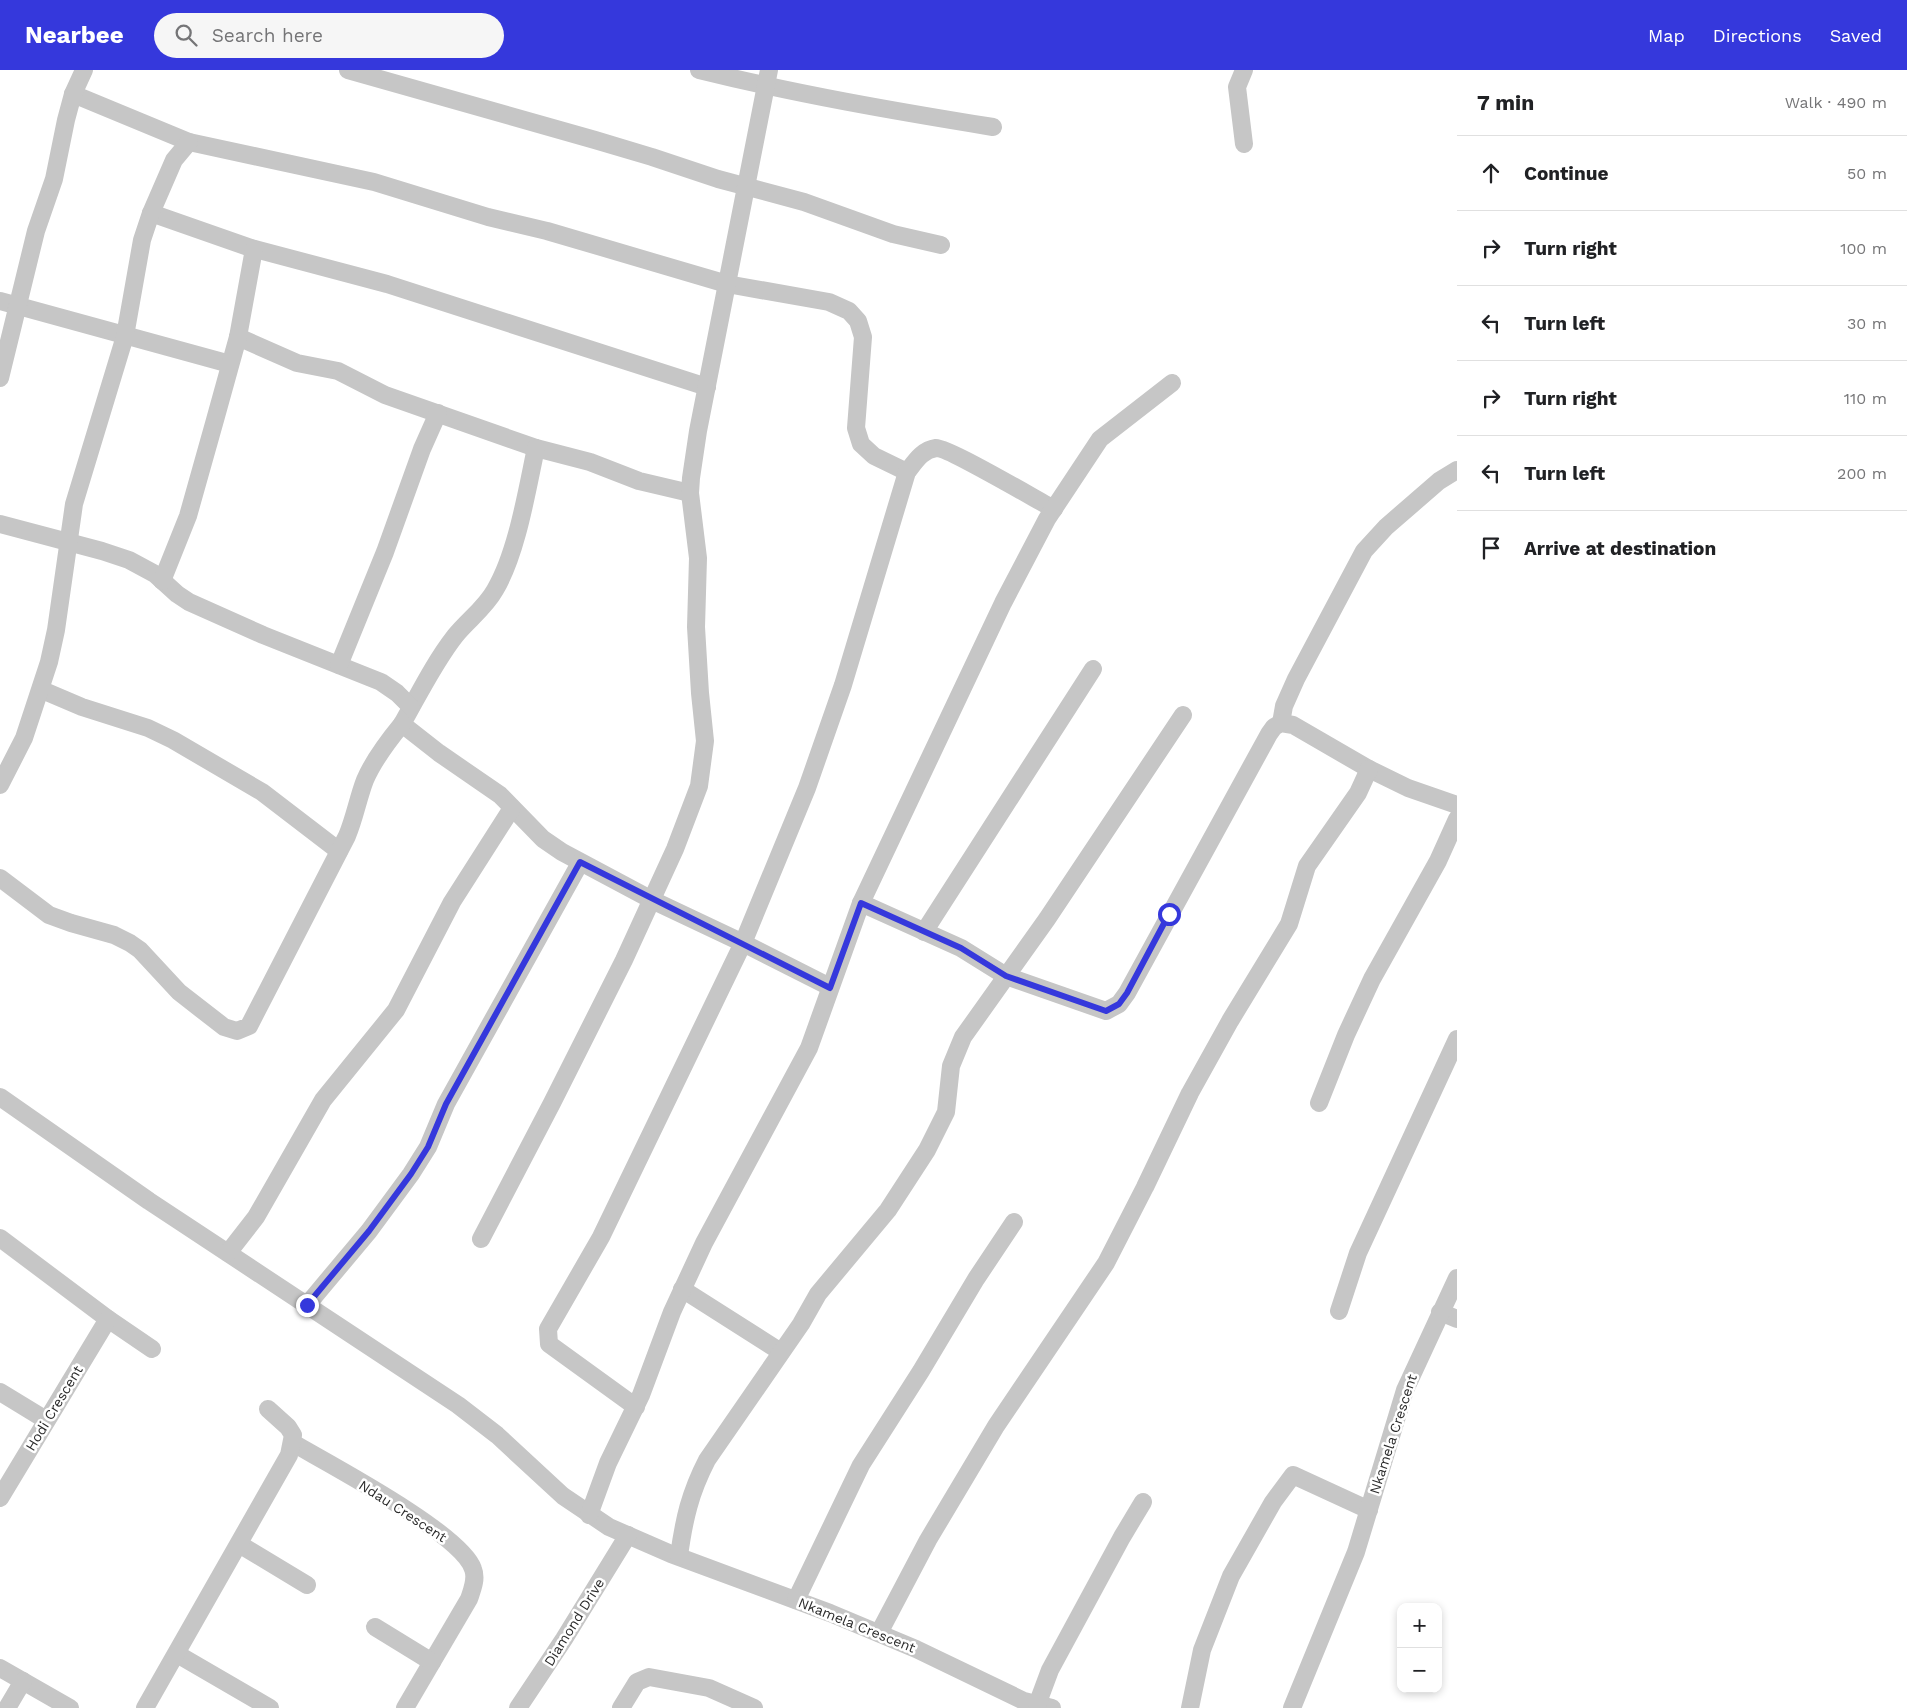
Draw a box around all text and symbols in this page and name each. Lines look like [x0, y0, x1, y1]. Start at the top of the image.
search box [154, 13, 504, 58]
text: Nearbee [25, 21, 124, 49]
icon: search [172, 21, 200, 49]
text: Search here [212, 24, 323, 47]
text: Map [1648, 25, 1685, 46]
text: Directions [1713, 25, 1802, 46]
text: Saved [1830, 25, 1882, 46]
text: 7 min [1477, 90, 1534, 115]
text: Walk · 490 m [1785, 93, 1887, 112]
icon: ahead [1477, 159, 1505, 187]
text: Continue [1524, 162, 1608, 185]
text: 50 m [1847, 164, 1887, 183]
icon: right [1477, 234, 1505, 262]
text: Turn right [1524, 237, 1617, 260]
text: 100 m [1840, 239, 1887, 258]
icon: left [1477, 309, 1505, 337]
text: Turn left [1524, 312, 1605, 335]
text: 30 m [1847, 314, 1887, 333]
icon: right [1477, 384, 1505, 412]
text: Turn right [1524, 387, 1617, 410]
text: 110 m [1844, 389, 1887, 408]
icon: left [1477, 459, 1505, 487]
text: Turn left [1524, 462, 1605, 485]
text: 200 m [1837, 464, 1887, 483]
icon: arrive [1477, 534, 1505, 562]
text: Arrive at destination [1524, 537, 1716, 560]
route start [1158, 903, 1181, 926]
route end [296, 1294, 319, 1317]
street label: Hodi Crescent [22, 1362, 86, 1454]
street label: Nkamela Crescent [1366, 1372, 1420, 1496]
street label: Ndau Crescent [356, 1477, 450, 1545]
street label: Diamond Drive [541, 1575, 607, 1669]
street label: Nkamela Crescent [796, 1594, 918, 1656]
map controls [1397, 1603, 1442, 1693]
button: + [1397, 1603, 1442, 1648]
button: − [1397, 1648, 1442, 1693]

